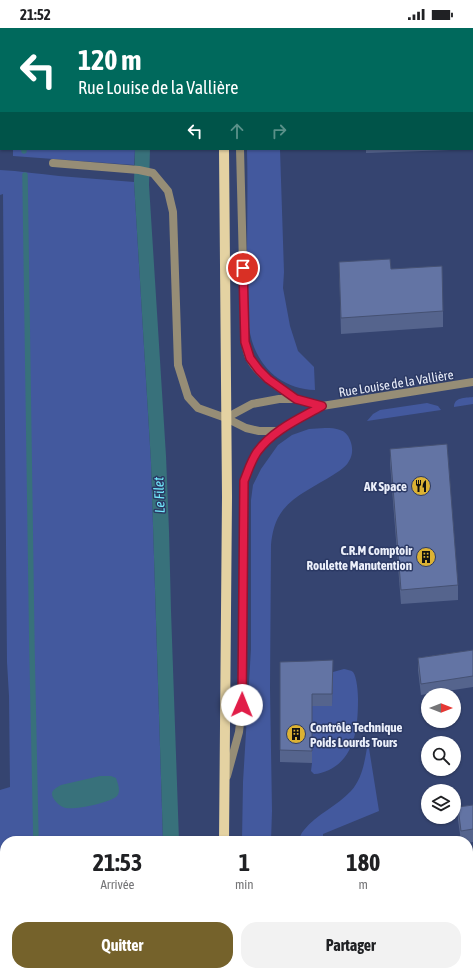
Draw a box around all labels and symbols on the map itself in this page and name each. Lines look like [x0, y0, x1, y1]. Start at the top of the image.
pin [226, 251, 260, 285]
street label: Rue Louise de la Vallière [338, 367, 455, 400]
restaurant icon: AK Space [410, 475, 432, 497]
water label: Le Filet [150, 477, 168, 513]
place label: AK Space [363, 479, 407, 494]
place label: C.R.M Comptoir Roulette Manutention [307, 543, 413, 573]
building icon: C.R.M Comptoir Roulette Manutention [415, 546, 437, 568]
position arrow [221, 684, 263, 726]
north arrow [421, 688, 461, 728]
place label: Contrôle Technique Poids Lourds Tours [310, 720, 403, 750]
building icon: Contrôle Technique Poids Lourds Tours [285, 723, 307, 745]

